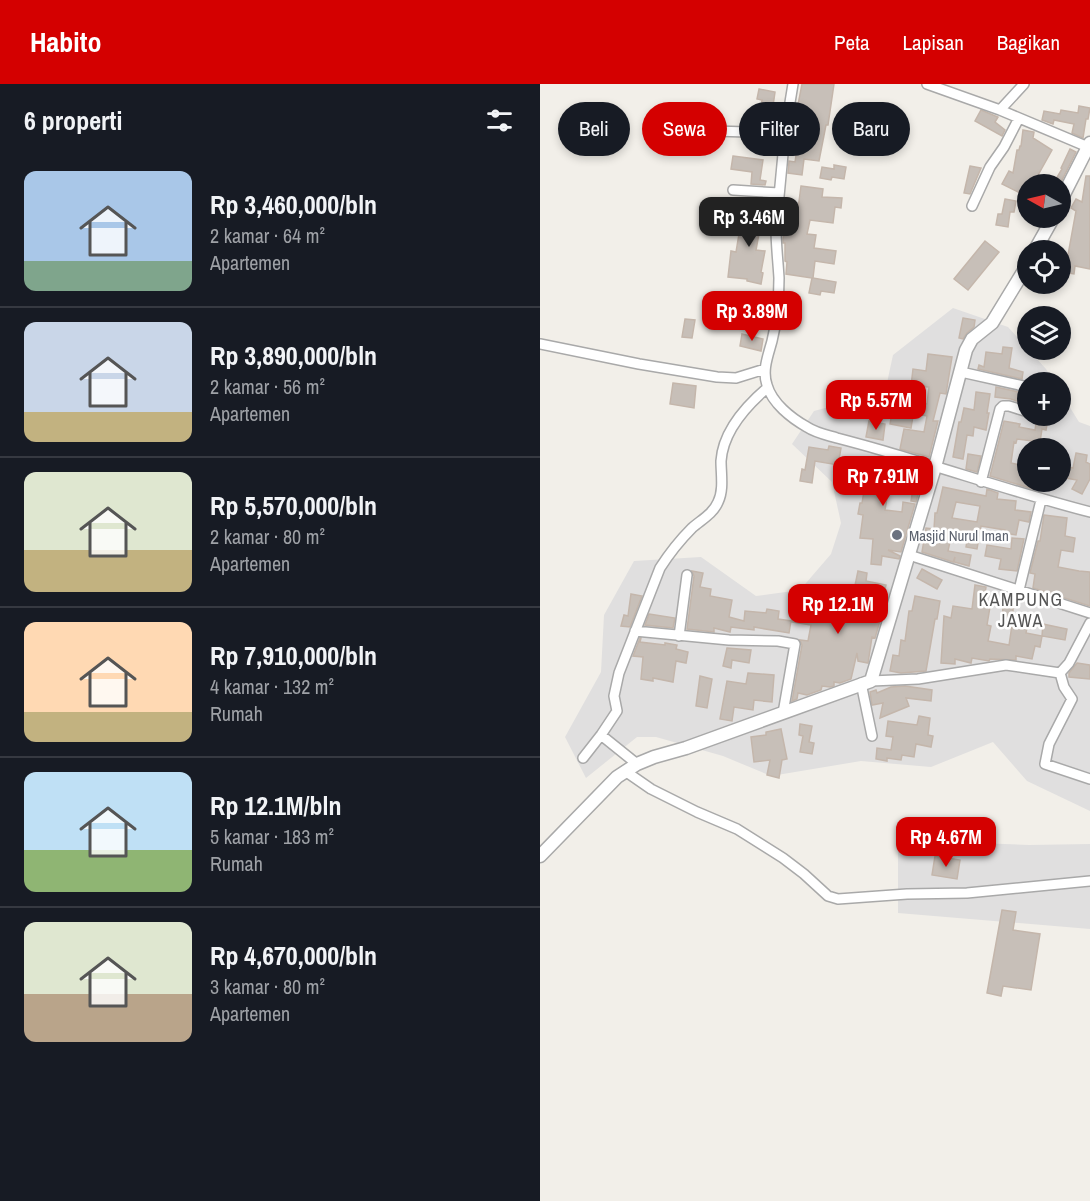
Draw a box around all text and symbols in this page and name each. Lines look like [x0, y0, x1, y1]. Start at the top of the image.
text: Habito [30, 23, 101, 61]
text: Peta [834, 28, 870, 57]
text: Lapisan [903, 28, 964, 57]
text: Bagikan [997, 28, 1060, 57]
chip: Beli [558, 102, 630, 156]
chip: Sewa [642, 102, 727, 156]
chip: Filter [739, 102, 820, 156]
chip: Baru [832, 102, 910, 156]
text: 6 properti [24, 103, 122, 138]
icon: filters [483, 104, 516, 137]
north arrow [1017, 174, 1071, 228]
map controls [1017, 174, 1071, 492]
text: Rp 3,460,000/bln [210, 187, 377, 222]
icon: home [72, 195, 144, 267]
pin: Rp 3.46M [687, 197, 811, 248]
text: Rp 3.46M [713, 203, 785, 230]
text: 2 kamar · 64 m² [210, 222, 325, 249]
button: locate [1017, 240, 1071, 294]
text: Apartemen [210, 249, 290, 276]
pin: Rp 3.89M [690, 291, 814, 342]
text: Rp 3.89M [716, 297, 788, 324]
button: layers [1017, 306, 1071, 360]
text: Rp 3,890,000/bln [210, 338, 377, 373]
icon: home [72, 346, 144, 418]
button: + [1017, 372, 1071, 426]
text: 2 kamar · 56 m² [210, 373, 325, 400]
pin: Rp 5.57M [814, 380, 938, 431]
text: Rp 5.57M [840, 386, 912, 413]
text: Apartemen [210, 400, 290, 427]
button: − [1017, 438, 1071, 492]
pin: Rp 7.91M [821, 456, 945, 507]
text: Rp 7.91M [847, 462, 919, 489]
text: Rp 5,570,000/bln [210, 488, 377, 523]
icon: home [72, 496, 144, 568]
text: 2 kamar · 80 m² [210, 523, 325, 550]
place label: Masjid Nurul Iman [909, 525, 1009, 546]
marker: Masjid Nurul Iman [890, 528, 904, 542]
text: Apartemen [210, 550, 290, 577]
pin: Rp 12.1M [776, 584, 900, 635]
district label: KAMPUNG JAWA [978, 587, 1064, 633]
text: Rp 12.1M [802, 590, 874, 617]
text: Rp 7,910,000/bln [210, 638, 377, 673]
icon: home [72, 646, 144, 718]
text: 4 kamar · 132 m² [210, 673, 334, 700]
text: Rumah [210, 700, 263, 727]
text: Rp 12.1M/bln [210, 788, 342, 823]
icon: home [72, 796, 144, 868]
pin: Rp 4.67M [884, 817, 1008, 868]
text: 5 kamar · 183 m² [210, 823, 334, 850]
text: Rp 4.67M [910, 823, 982, 850]
text: Rumah [210, 850, 263, 877]
text: Rp 4,670,000/bln [210, 938, 377, 973]
icon: home [72, 946, 144, 1018]
text: 3 kamar · 80 m² [210, 973, 325, 1000]
text: Apartemen [210, 1000, 290, 1027]

